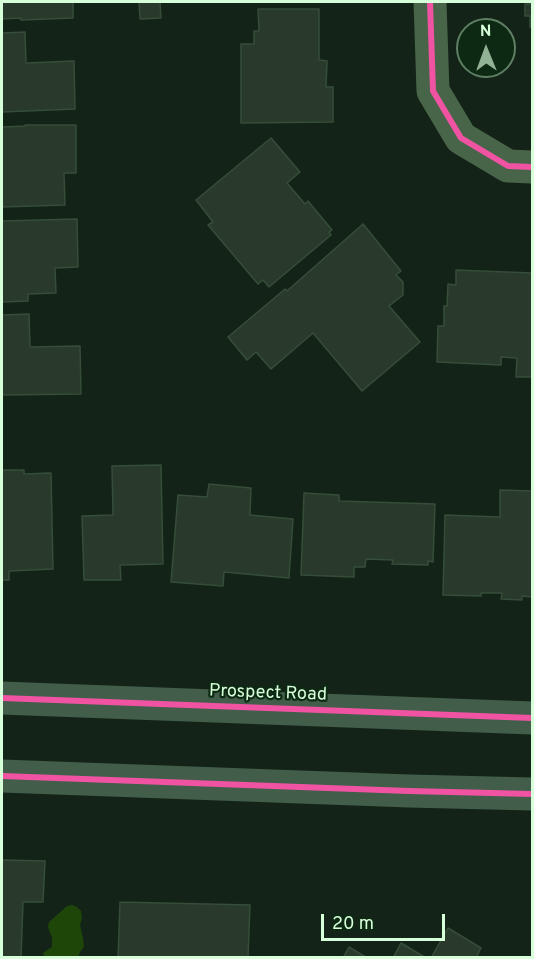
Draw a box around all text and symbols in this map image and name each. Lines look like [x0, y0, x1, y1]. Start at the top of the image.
north arrow [456, 18, 516, 78]
text: N [480, 22, 492, 42]
street label: Prospect Road [209, 681, 327, 707]
scale bar [324, 902, 448, 940]
text: 20 m [332, 913, 374, 936]

